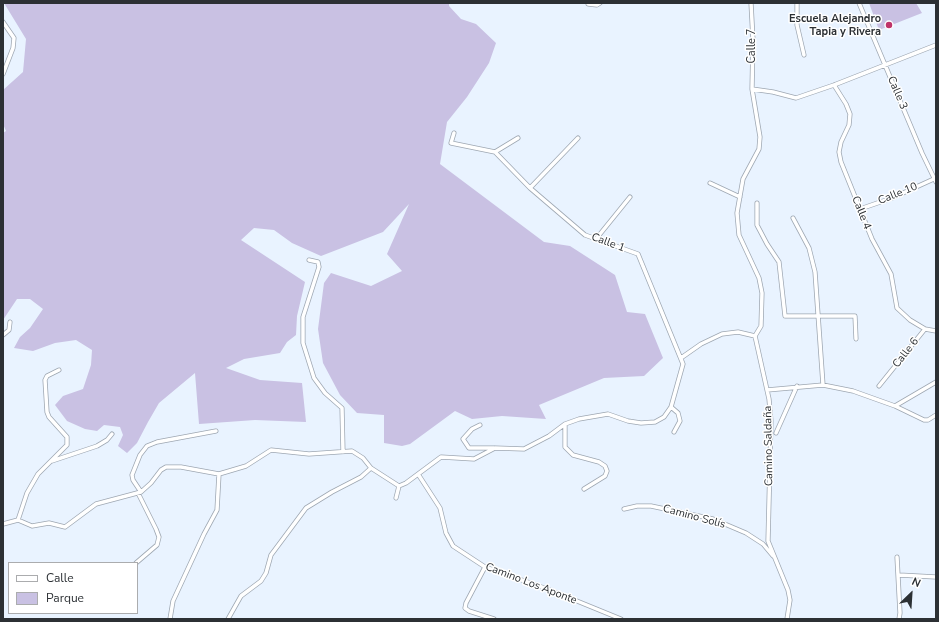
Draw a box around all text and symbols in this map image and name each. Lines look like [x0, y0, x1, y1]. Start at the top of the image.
place label: Escuela Alejandro Tapia y Rivera [789, 12, 881, 38]
marker: Escuela Alejandro Tapia y Rivera [884, 20, 894, 30]
street label: Calle 7 [745, 29, 759, 63]
street label: Calle 3 [884, 74, 910, 112]
street label: Calle 10 [876, 180, 920, 208]
street label: Calle 4 [848, 194, 874, 232]
street label: Calle 1 [589, 231, 627, 255]
street label: Calle 6 [890, 335, 922, 371]
street label: Camino Saldaña [762, 406, 776, 486]
street label: Camino Solís [661, 502, 727, 532]
street label: Camino Los Aponte [483, 560, 579, 608]
legend [8, 562, 138, 614]
text: Calle [46, 570, 74, 586]
north arrow [891, 574, 931, 614]
text: N [909, 574, 923, 591]
text: Parque [46, 590, 84, 606]

